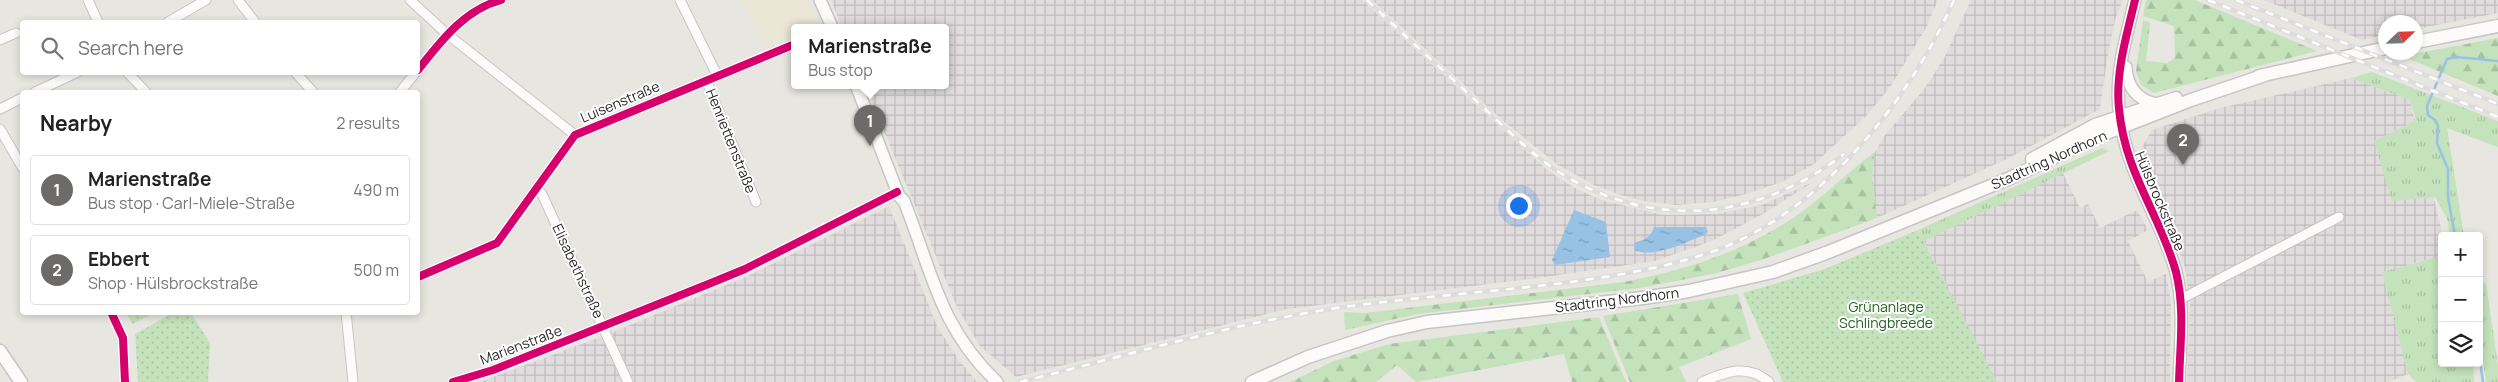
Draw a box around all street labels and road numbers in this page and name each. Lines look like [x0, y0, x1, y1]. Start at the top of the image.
street label: Luisenstraße [577, 76, 662, 127]
street label: Henriettenstraße [702, 86, 761, 196]
street label: Stadtring Nordhorn [1988, 126, 2110, 194]
street label: Hülsbrockstraße [2131, 148, 2190, 254]
street label: Elisabethstraße [548, 221, 609, 321]
street label: Stadtring Nordhorn [1554, 282, 1680, 317]
street label: Marienstraße [477, 320, 564, 369]

